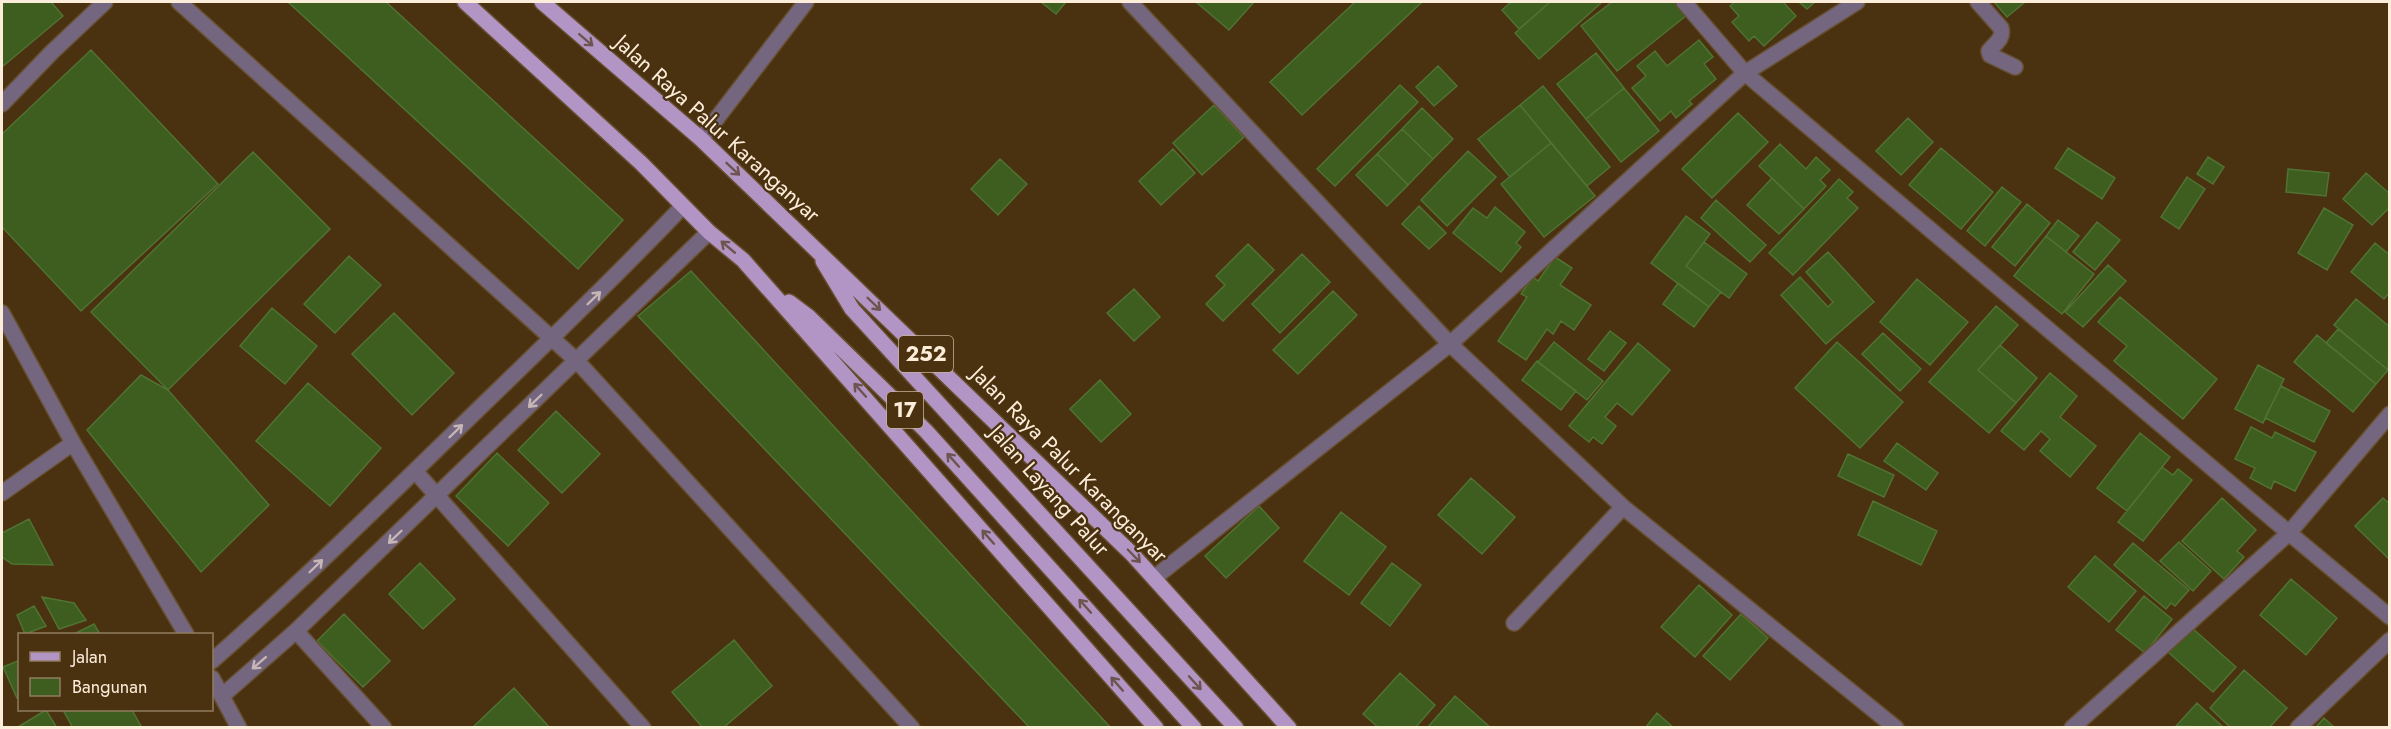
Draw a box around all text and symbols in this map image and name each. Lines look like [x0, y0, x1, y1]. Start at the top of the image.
street label: Jalan Raya Palur Karanganyar [606, 25, 828, 230]
one-way arrow [578, 33, 593, 47]
one-way arrow [725, 162, 740, 176]
one-way arrow [721, 240, 736, 254]
one-way arrow [586, 291, 601, 305]
one-way arrow [866, 296, 881, 311]
road number: 252 [899, 336, 953, 372]
street label: Jalan Raya Palur Karanganyar [962, 356, 1176, 570]
one-way arrow [853, 383, 867, 398]
road number: 17 [887, 392, 923, 428]
one-way arrow [528, 394, 543, 408]
street label: Jalan Layang Palur [980, 415, 1118, 563]
one-way arrow [449, 423, 464, 438]
one-way arrow [946, 453, 960, 468]
one-way arrow [387, 529, 402, 544]
one-way arrow [981, 530, 995, 545]
one-way arrow [1127, 549, 1141, 564]
one-way arrow [308, 559, 323, 573]
one-way arrow [1078, 599, 1092, 614]
legend [18, 633, 213, 711]
text: Jalan [70, 644, 107, 670]
one-way arrow [251, 657, 267, 670]
text: Bangunan [72, 674, 147, 700]
one-way arrow [1188, 675, 1202, 690]
one-way arrow [1110, 676, 1124, 691]

